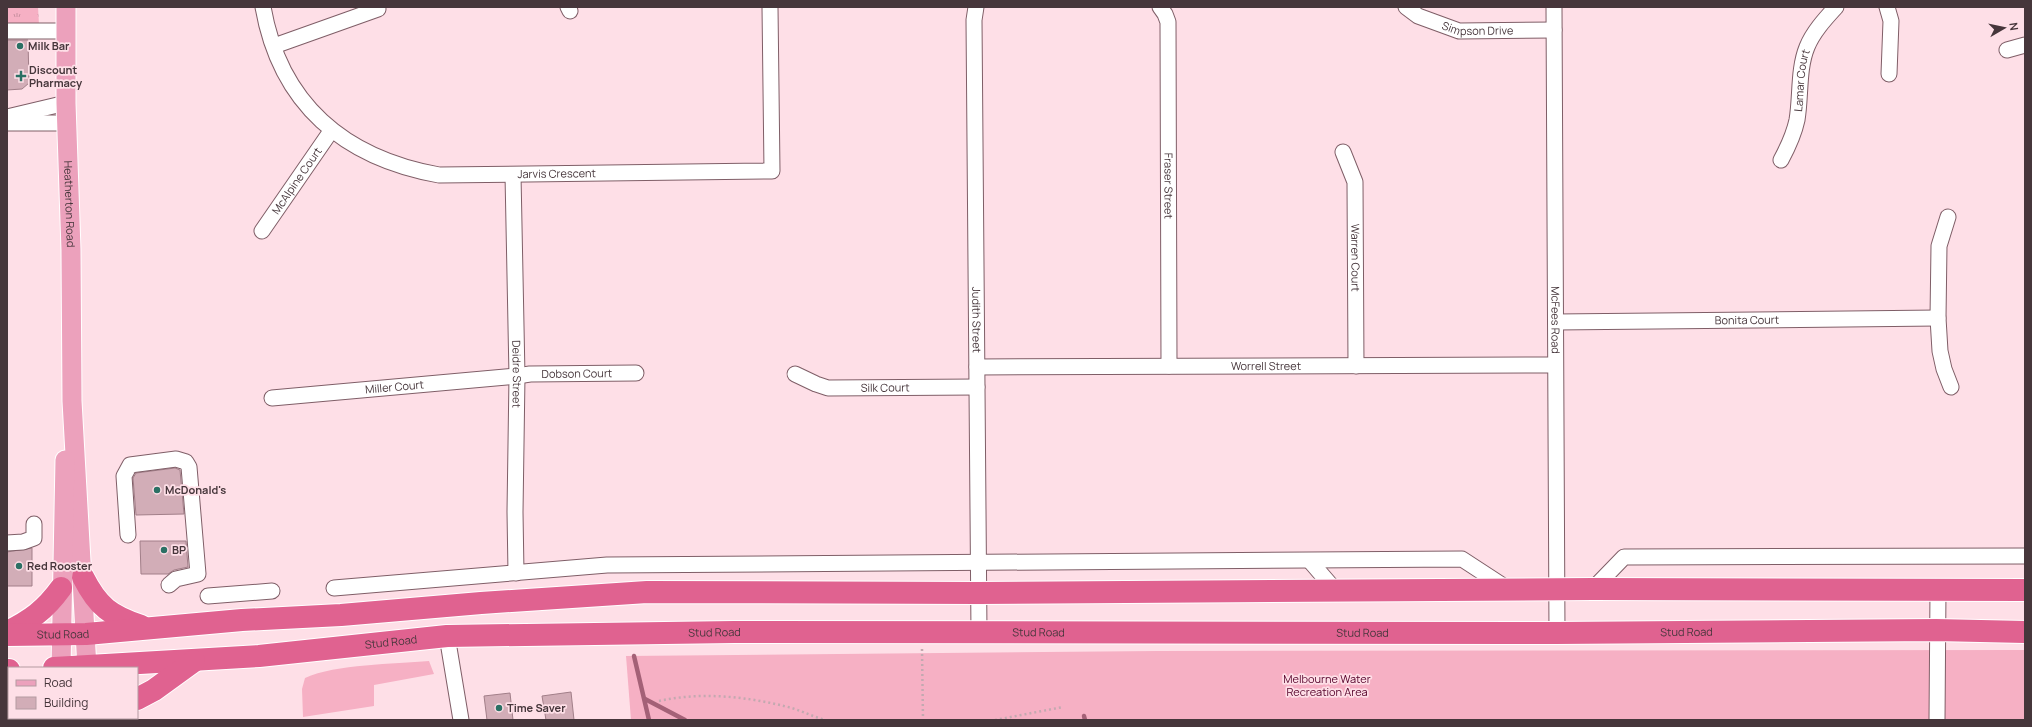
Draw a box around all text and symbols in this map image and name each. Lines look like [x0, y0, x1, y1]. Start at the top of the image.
north arrow [1984, 8, 2024, 48]
street label: Simpson Drive [1440, 17, 1514, 38]
text: N [2006, 21, 2022, 32]
place label: Milk Bar [28, 38, 70, 53]
marker: Milk Bar [15, 41, 25, 51]
street label: Lamar Court [1790, 47, 1813, 112]
place label: Discount Pharmacy [29, 62, 83, 90]
marker: Discount Pharmacy [16, 71, 26, 81]
street label: McAlpine Court [268, 144, 325, 217]
street label: Fraser Street [1161, 153, 1177, 219]
street label: Heatherton Road [61, 160, 79, 248]
street label: Jarvis Crescent [517, 165, 596, 181]
street label: Warren Court [1348, 224, 1364, 292]
street label: McFees Road [1548, 286, 1564, 354]
street label: Judith Street [969, 287, 985, 353]
street label: Bonita Court [1715, 312, 1779, 327]
street label: Deidre Street [509, 340, 525, 408]
street label: Worrell Street [1231, 358, 1301, 373]
street label: Dobson Court [541, 365, 612, 381]
street label: Miller Court [364, 376, 424, 397]
street label: Silk Court [861, 379, 910, 395]
place label: McDonald's [165, 482, 226, 497]
marker: McDonald's [152, 485, 162, 495]
place label: BP [172, 542, 186, 557]
marker: BP [159, 545, 169, 555]
place label: Red Rooster [27, 558, 93, 573]
marker: Red Rooster [14, 561, 24, 571]
street label: Stud Road [688, 624, 741, 640]
street label: Stud Road [1012, 624, 1065, 639]
street label: Stud Road [1660, 624, 1713, 639]
street label: Stud Road [1336, 625, 1389, 640]
street label: Stud Road [37, 626, 90, 642]
street label: Stud Road [364, 631, 418, 652]
legend [8, 667, 138, 719]
park label: Melbourne Water Recreation Area [1283, 671, 1371, 699]
text: Road [44, 674, 72, 691]
text: Building [44, 694, 88, 711]
place label: Time Saver [507, 700, 566, 715]
marker: Time Saver [494, 703, 504, 713]

